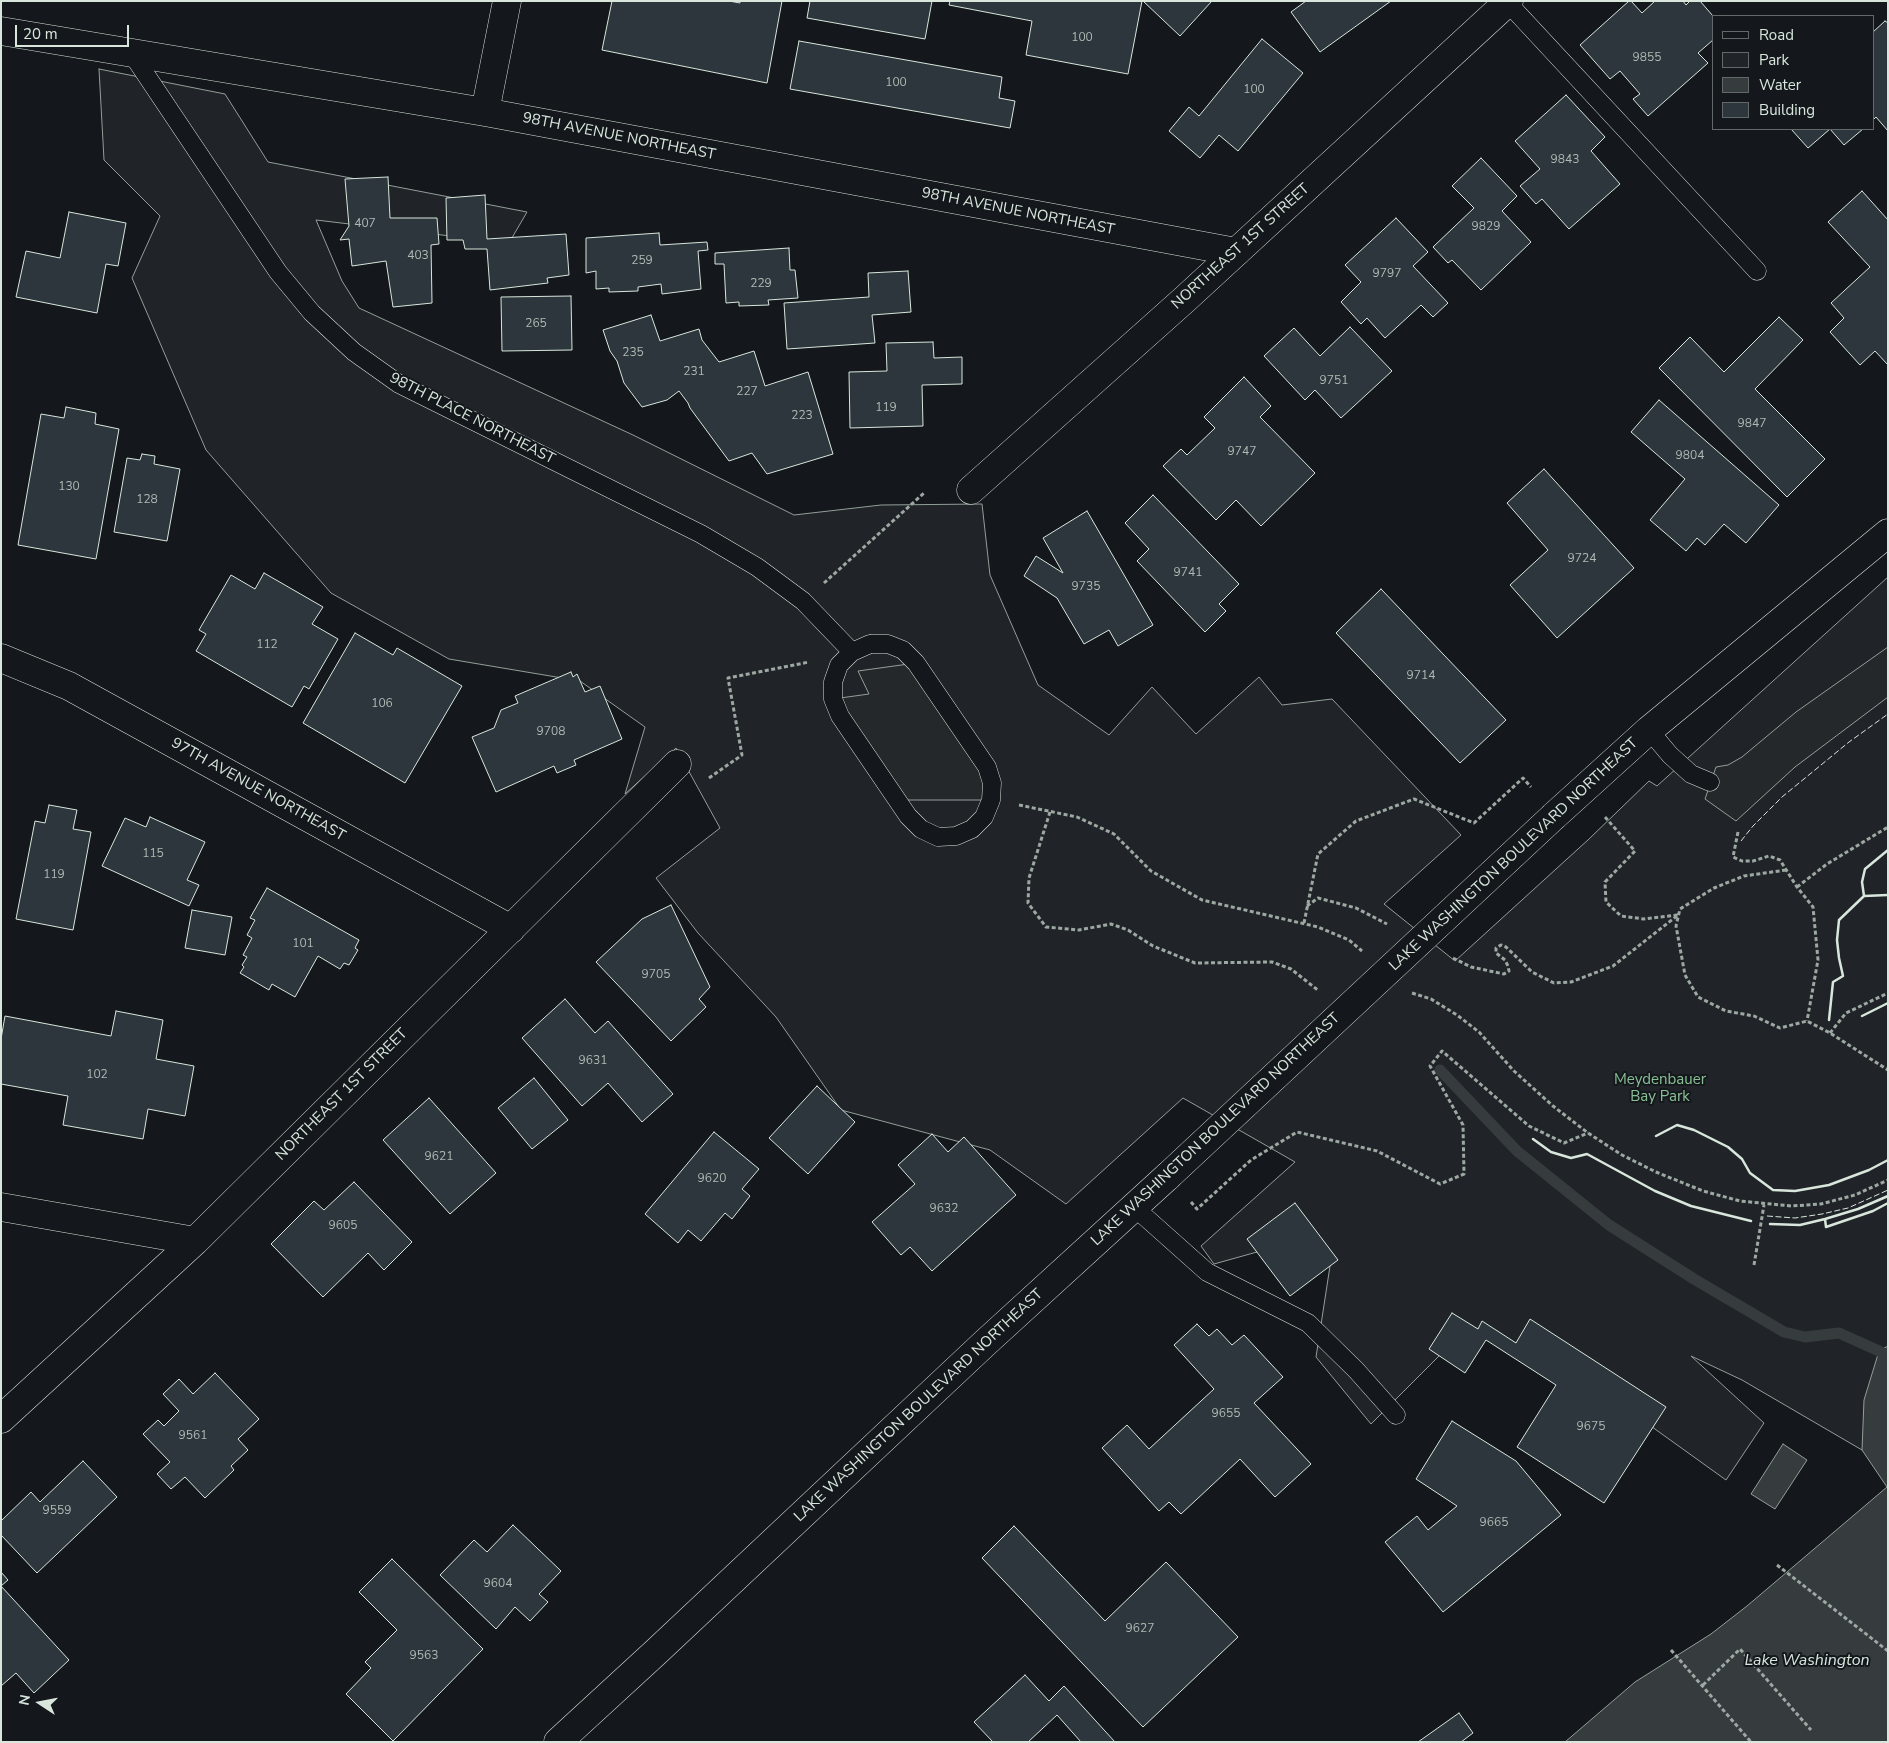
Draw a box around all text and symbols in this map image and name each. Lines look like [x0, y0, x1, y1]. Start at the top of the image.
scale bar [18, 15, 131, 47]
legend [1712, 15, 1874, 130]
text: 20 m [23, 24, 58, 44]
text: Road [1759, 25, 1794, 45]
house number: 100 [1071, 31, 1093, 45]
text: Park [1759, 50, 1789, 70]
house number: 9855 [1633, 51, 1661, 65]
text: Water [1759, 75, 1801, 95]
house number: 100 [885, 76, 907, 90]
house number: 100 [1243, 83, 1265, 97]
text: Building [1759, 100, 1815, 120]
street label: 98TH AVENUE NORTHEAST [521, 109, 717, 165]
house number: 9843 [1551, 153, 1579, 167]
street label: NORTHEAST 1ST STREET [1168, 180, 1314, 314]
street label: 98TH AVENUE NORTHEAST [920, 184, 1116, 240]
house number: 407 [354, 217, 376, 231]
house number: 9829 [1472, 220, 1500, 234]
house number: 403 [407, 249, 429, 263]
house number: 259 [631, 254, 653, 268]
house number: 9797 [1373, 267, 1401, 281]
house number: 229 [750, 277, 772, 291]
house number: 265 [525, 317, 547, 331]
house number: 235 [622, 346, 644, 360]
house number: 231 [683, 365, 705, 379]
street label: 98TH PLACE NORTHEAST [386, 369, 558, 469]
house number: 9751 [1320, 374, 1348, 388]
house number: 227 [736, 385, 758, 399]
house number: 119 [875, 401, 897, 415]
house number: 223 [791, 409, 813, 423]
house number: 9847 [1738, 417, 1766, 431]
house number: 9747 [1228, 445, 1256, 459]
house number: 9804 [1676, 449, 1704, 463]
house number: 130 [58, 480, 80, 494]
house number: 128 [136, 493, 158, 507]
house number: 9724 [1568, 552, 1596, 566]
house number: 9741 [1174, 566, 1202, 580]
house number: 9735 [1072, 580, 1100, 594]
house number: 112 [256, 638, 278, 652]
house number: 9714 [1407, 669, 1435, 683]
house number: 106 [371, 697, 393, 711]
house number: 9708 [537, 725, 565, 739]
street label: 97TH AVENUE NORTHEAST [168, 735, 348, 845]
street label: LAKE WASHINGTON BOULEVARD NORTHEAST [1386, 735, 1642, 975]
house number: 115 [142, 847, 164, 861]
house number: 119 [43, 868, 65, 882]
house number: 101 [292, 937, 314, 951]
house number: 9705 [642, 968, 670, 982]
street label: LAKE WASHINGTON BOULEVARD NORTHEAST [1088, 1010, 1344, 1250]
street label: NORTHEAST 1ST STREET [272, 1025, 412, 1165]
house number: 9631 [579, 1054, 607, 1068]
house number: 102 [86, 1068, 108, 1082]
park label: Meydenbauer Bay Park [1614, 1071, 1706, 1106]
house number: 9621 [425, 1150, 453, 1164]
house number: 9620 [698, 1172, 726, 1186]
house number: 9632 [930, 1202, 958, 1216]
house number: 9605 [329, 1219, 357, 1233]
street label: LAKE WASHINGTON BOULEVARD NORTHEAST [791, 1286, 1047, 1526]
house number: 9655 [1212, 1407, 1240, 1421]
house number: 9675 [1577, 1420, 1605, 1434]
house number: 9561 [179, 1429, 207, 1443]
house number: 9559 [43, 1504, 71, 1518]
house number: 9665 [1480, 1516, 1508, 1530]
house number: 9604 [484, 1577, 512, 1591]
house number: 9627 [1126, 1622, 1154, 1636]
house number: 9563 [410, 1649, 438, 1663]
water label: Lake Washington [1744, 1651, 1870, 1671]
north arrow [15, 1678, 65, 1728]
text: N [14, 1693, 35, 1707]

